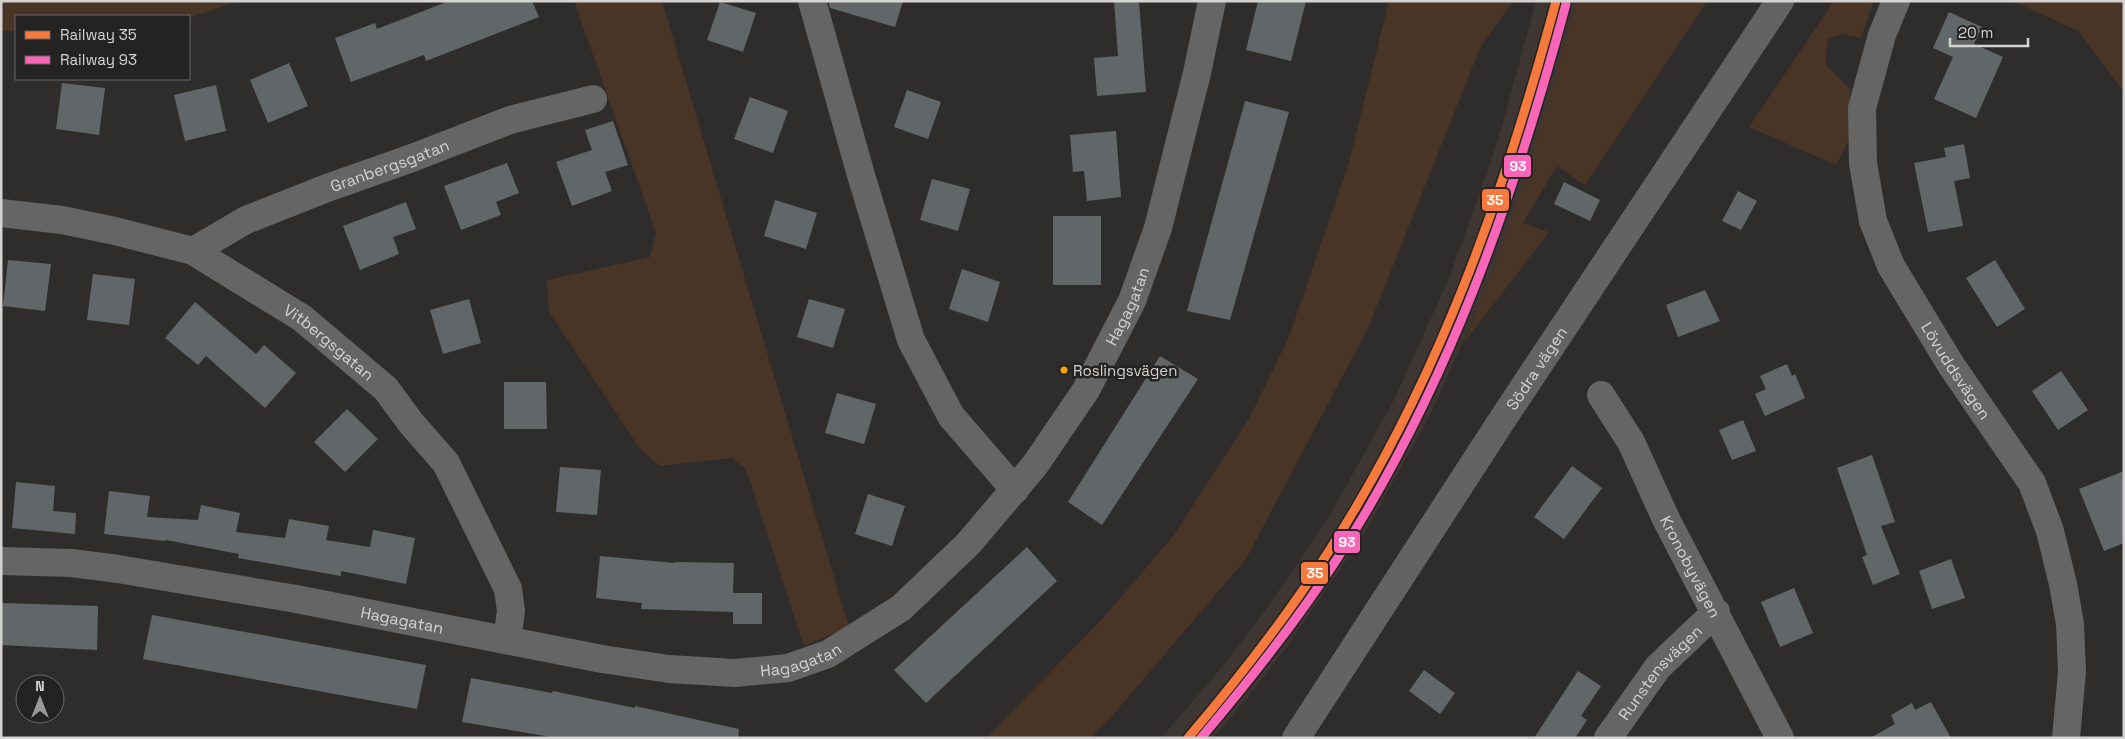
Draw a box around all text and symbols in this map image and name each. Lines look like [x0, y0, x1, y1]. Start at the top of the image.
legend [15, 15, 190, 80]
scale bar [1950, 15, 2028, 47]
text: 20 m [1958, 23, 1993, 42]
text: Railway 35 [60, 25, 137, 44]
text: Railway 93 [60, 50, 137, 69]
street label: Granbergsgatan [327, 134, 452, 197]
line badge: 93 [1503, 154, 1532, 178]
text: 93 [1509, 157, 1527, 175]
line badge: 35 [1481, 188, 1510, 212]
text: 35 [1487, 191, 1503, 209]
street label: Hagagatan [1100, 264, 1154, 349]
street label: Vitbergsgatan [280, 299, 379, 385]
street label: Lövuddsvägen [1917, 318, 1996, 423]
street label: Södra vägen [1501, 322, 1572, 414]
place label: Roslingsvägen [1073, 361, 1177, 380]
marker: Roslingsvägen [1059, 365, 1069, 375]
street label: Kronobyvägen [1656, 512, 1726, 621]
line badge: 93 [1333, 530, 1361, 554]
text: 93 [1338, 533, 1356, 551]
line badge: 35 [1300, 561, 1329, 585]
text: 35 [1307, 564, 1323, 582]
street label: Hagagatan [359, 601, 445, 638]
street label: Runstensvägen [1613, 620, 1706, 724]
street label: Hagagatan [759, 638, 845, 681]
north arrow [15, 674, 65, 724]
text: N [35, 677, 45, 695]

